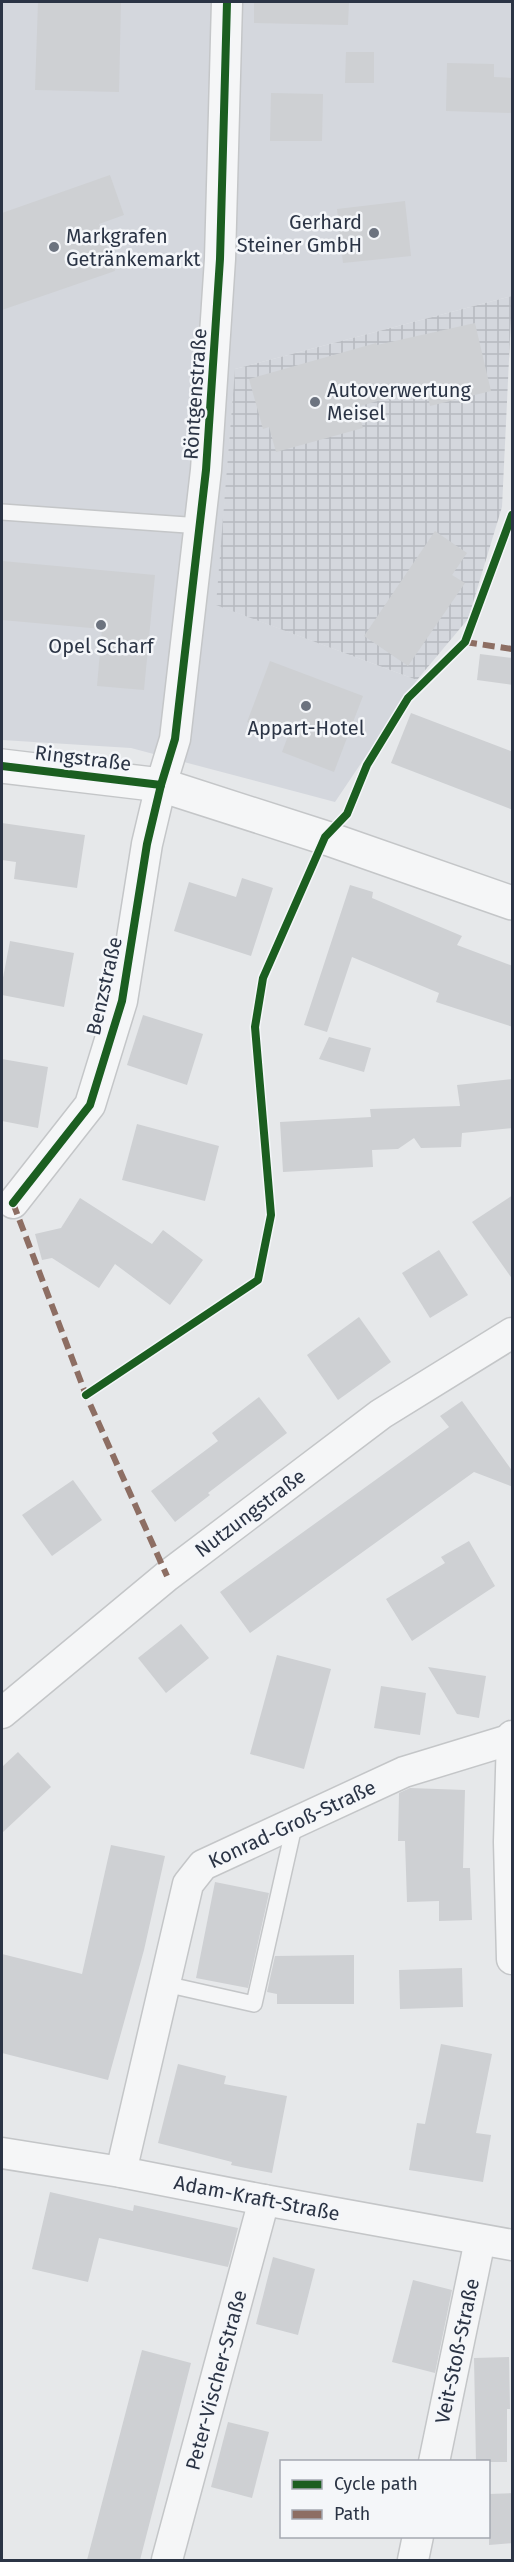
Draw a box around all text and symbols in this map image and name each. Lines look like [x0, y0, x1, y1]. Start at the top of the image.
place label: Gerhard Steiner GmbH [237, 210, 362, 257]
place label: Markgrafen Getränkemarkt [66, 224, 201, 271]
marker: Gerhard Steiner GmbH [367, 226, 381, 240]
marker: Markgrafen Getränkemarkt [47, 240, 61, 254]
street label: Röntgenstraße [178, 327, 212, 461]
place label: Autoverwertung Meisel [327, 378, 472, 425]
marker: Autoverwertung Meisel [308, 395, 322, 409]
marker: Opel Scharf [94, 618, 108, 632]
place label: Opel Scharf [48, 634, 155, 658]
marker: Appart-Hotel [299, 699, 313, 713]
place label: Appart-Hotel [247, 716, 365, 740]
street label: Ringstraße [33, 740, 133, 776]
street label: Benzstraße [81, 934, 127, 1038]
street label: Nutzungstraße [190, 1464, 310, 1562]
street label: Konrad-Groß-Straße [204, 1775, 380, 1873]
street label: Adam-Kraft-Straße [172, 2170, 342, 2226]
street label: Veit-Stoß-Straße [430, 2276, 484, 2426]
street label: Peter-Vischer-Straße [180, 2287, 252, 2473]
legend [280, 2460, 490, 2538]
text: Cycle path [334, 2473, 418, 2495]
text: Path [334, 2503, 370, 2525]

